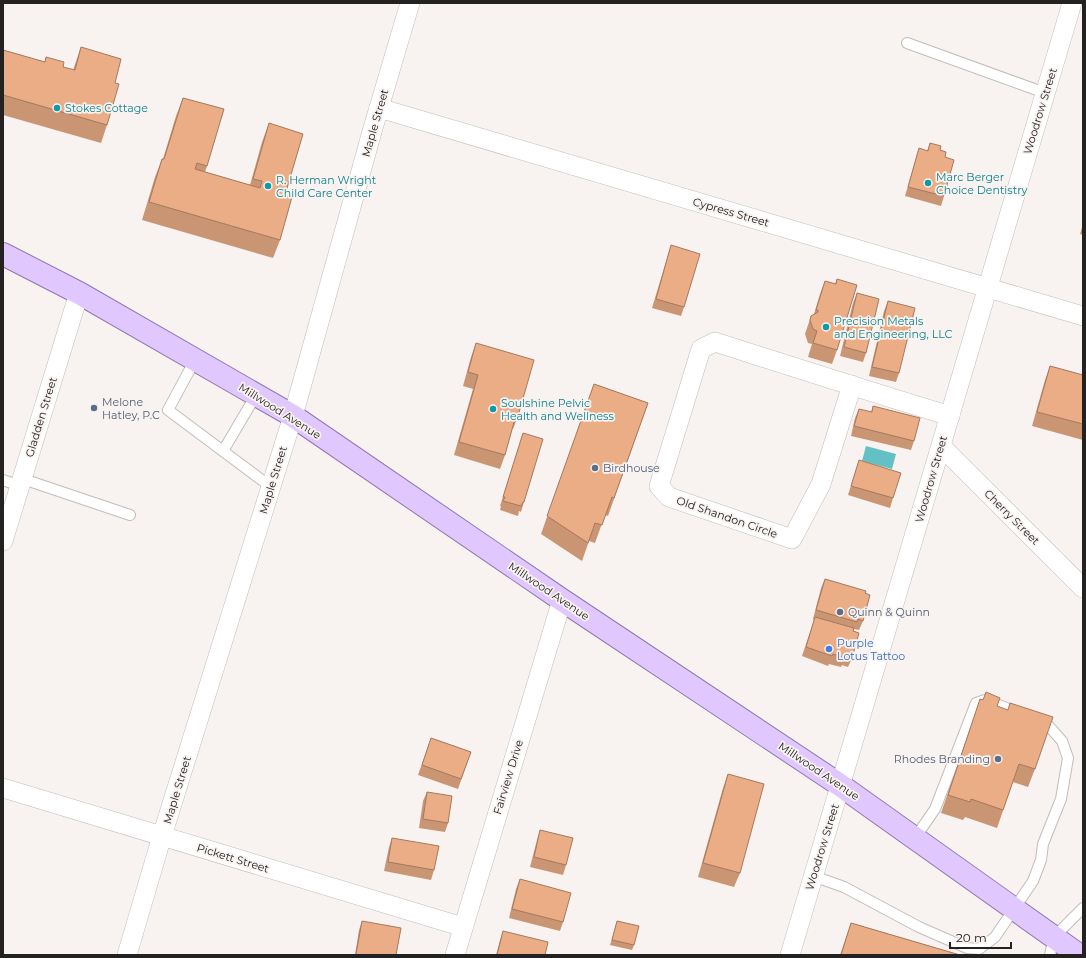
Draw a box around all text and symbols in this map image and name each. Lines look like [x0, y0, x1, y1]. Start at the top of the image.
street label: Woodrow Street [1020, 66, 1060, 156]
street label: Maple Street [359, 87, 392, 159]
place label: Stokes Cottage [65, 101, 148, 115]
marker: Stokes Cottage [52, 103, 62, 113]
place label: Marc Berger Choice Dentistry [936, 170, 1027, 197]
place label: R. Herman Wright Child Care Center [276, 173, 377, 200]
marker: Marc Berger Choice Dentistry [923, 178, 933, 188]
marker: R. Herman Wright Child Care Center [263, 181, 273, 191]
street label: Cypress Street [691, 194, 771, 230]
place label: Precision Metals and Engineering, LLC [834, 314, 953, 341]
marker: Precision Metals and Engineering, LLC [821, 322, 831, 332]
street label: Gladden Street [22, 375, 60, 459]
street label: Millwood Avenue [236, 380, 324, 442]
place label: Melone Hatley, P.C [102, 395, 160, 422]
place label: Soulshine Pelvic Health and Wellness [501, 396, 614, 423]
marker: Melone Hatley, P.C [89, 403, 99, 413]
marker: Soulshine Pelvic Health and Wellness [488, 404, 498, 414]
street label: Woodrow Street [912, 433, 950, 524]
street label: Maple Street [256, 444, 290, 516]
place label: Birdhouse [603, 461, 660, 475]
marker: Birdhouse [590, 463, 600, 473]
street label: Cherry Street [981, 486, 1043, 548]
street label: Old Shandon Circle [675, 493, 780, 541]
street label: Millwood Avenue [506, 559, 592, 623]
place label: Quinn & Quinn [848, 605, 930, 619]
marker: Quinn & Quinn [835, 607, 845, 617]
place label: Purple Lotus Tattoo [837, 636, 905, 663]
marker: Purple Lotus Tattoo [824, 644, 834, 654]
street label: Fairview Drive [490, 738, 526, 816]
street label: Millwood Avenue [776, 739, 862, 803]
place label: Rhodes Branding [894, 752, 990, 766]
street label: Maple Street [160, 754, 194, 826]
marker: Rhodes Branding [993, 754, 1003, 764]
street label: Woodrow Street [802, 802, 842, 892]
street label: Pickett Street [195, 840, 271, 876]
scale bar [950, 924, 1011, 950]
text: 20 m [956, 930, 987, 945]

